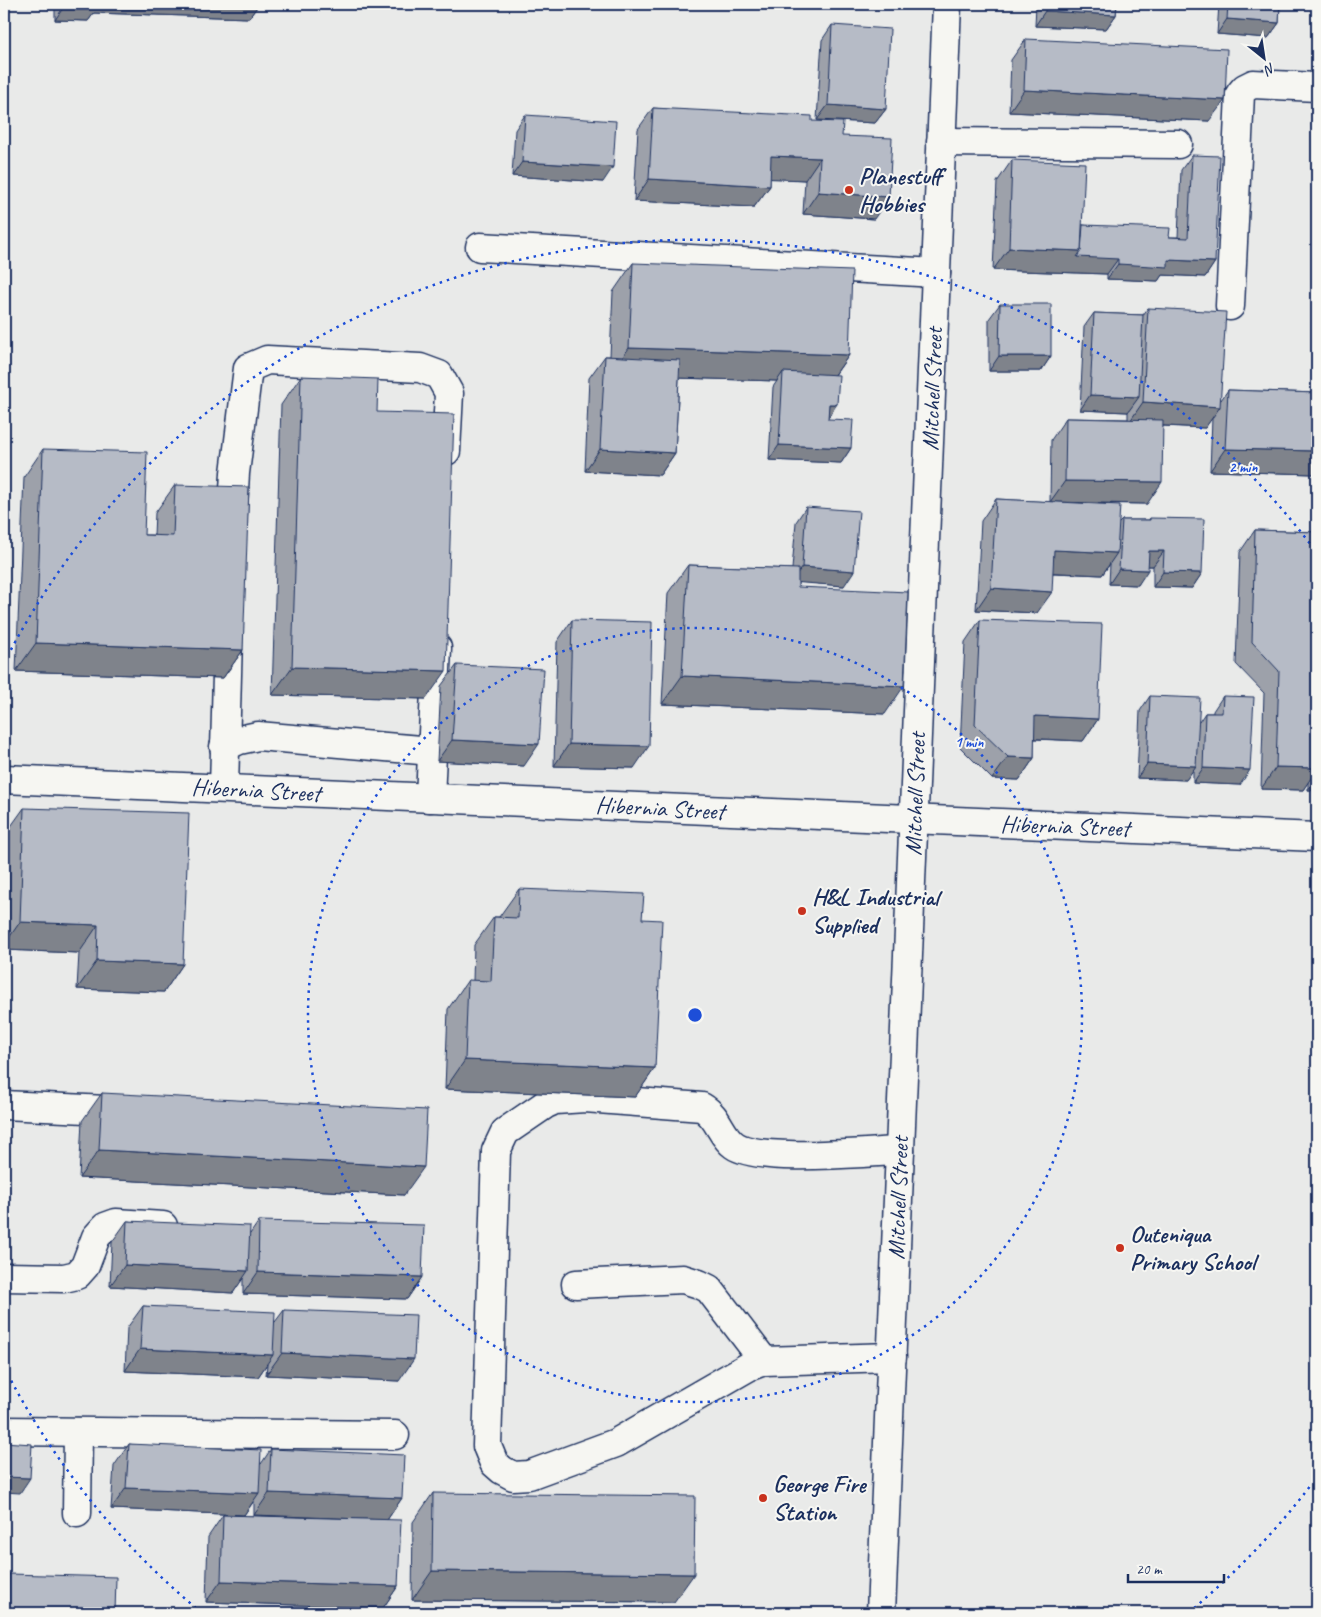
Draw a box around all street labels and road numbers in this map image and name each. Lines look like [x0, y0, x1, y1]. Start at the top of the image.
street label: Mitchell Street [915, 325, 949, 451]
street label: Mitchell Street [898, 730, 932, 856]
street label: Hibernia Street [191, 772, 324, 809]
street label: Hibernia Street [595, 790, 728, 827]
street label: Hibernia Street [1000, 809, 1133, 843]
street label: Mitchell Street [881, 1134, 915, 1260]

